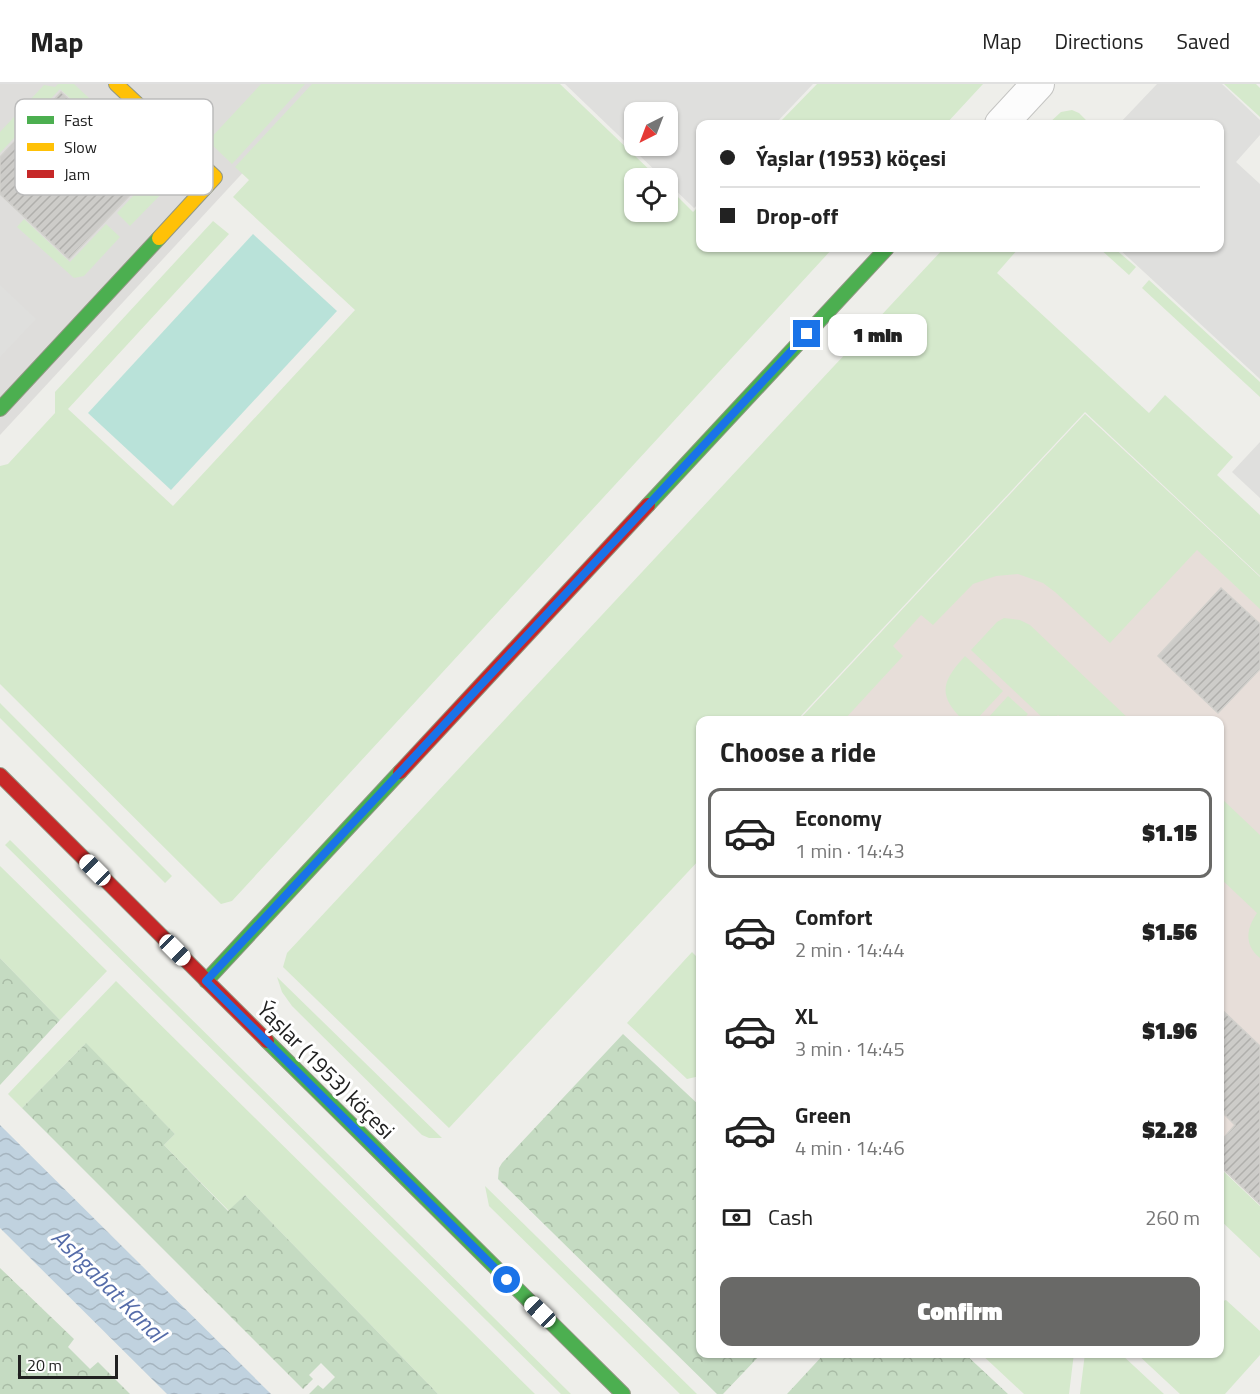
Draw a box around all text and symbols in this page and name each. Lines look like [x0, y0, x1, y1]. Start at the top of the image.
text: Map [30, 20, 84, 63]
text: Map [982, 25, 1022, 57]
text: Directions [1055, 25, 1144, 57]
text: Saved [1177, 25, 1230, 57]
legend [15, 99, 213, 195]
north arrow [624, 102, 678, 156]
map controls [624, 102, 678, 222]
text: Fast [64, 108, 93, 132]
text: Slow [64, 135, 97, 159]
text: Ýaşlar (1953) köçesi [756, 141, 946, 175]
text: Jam [64, 162, 90, 186]
button: locate [624, 168, 678, 222]
text: Drop-off [756, 199, 838, 233]
callout: 1 min [828, 313, 927, 355]
text: 1 min [853, 319, 902, 350]
route end [793, 320, 820, 347]
text: Choose a ride [720, 731, 876, 772]
text: Economy [795, 801, 882, 835]
icon: car [723, 806, 777, 860]
text: $1.15 [1142, 816, 1197, 850]
text: 1 min · 14:43 [795, 835, 905, 866]
car [76, 851, 114, 889]
text: Comfort [795, 900, 873, 934]
icon: car [723, 905, 777, 959]
text: $1.56 [1142, 915, 1197, 949]
car [156, 931, 194, 969]
text: 2 min · 14:44 [795, 934, 905, 965]
street label: Ýaşlar (1953) köçesi [249, 993, 403, 1147]
text: XL [795, 999, 818, 1033]
icon: car [723, 1004, 777, 1058]
text: $1.96 [1142, 1014, 1197, 1048]
text: 3 min · 14:45 [795, 1033, 905, 1064]
text: Green [795, 1098, 851, 1132]
icon: car [723, 1103, 777, 1157]
text: $2.28 [1142, 1113, 1197, 1147]
text: 4 min · 14:46 [795, 1132, 905, 1163]
text: Cash [768, 1200, 813, 1234]
icon: cash [720, 1201, 753, 1234]
text: 260 m [1145, 1202, 1200, 1233]
water label: Ashgabat Kanal [44, 1220, 176, 1352]
route start [493, 1266, 520, 1293]
button: Confirm [720, 1277, 1200, 1346]
car [521, 1293, 559, 1331]
scale bar [18, 1352, 118, 1380]
text: 20 m [27, 1353, 62, 1377]

